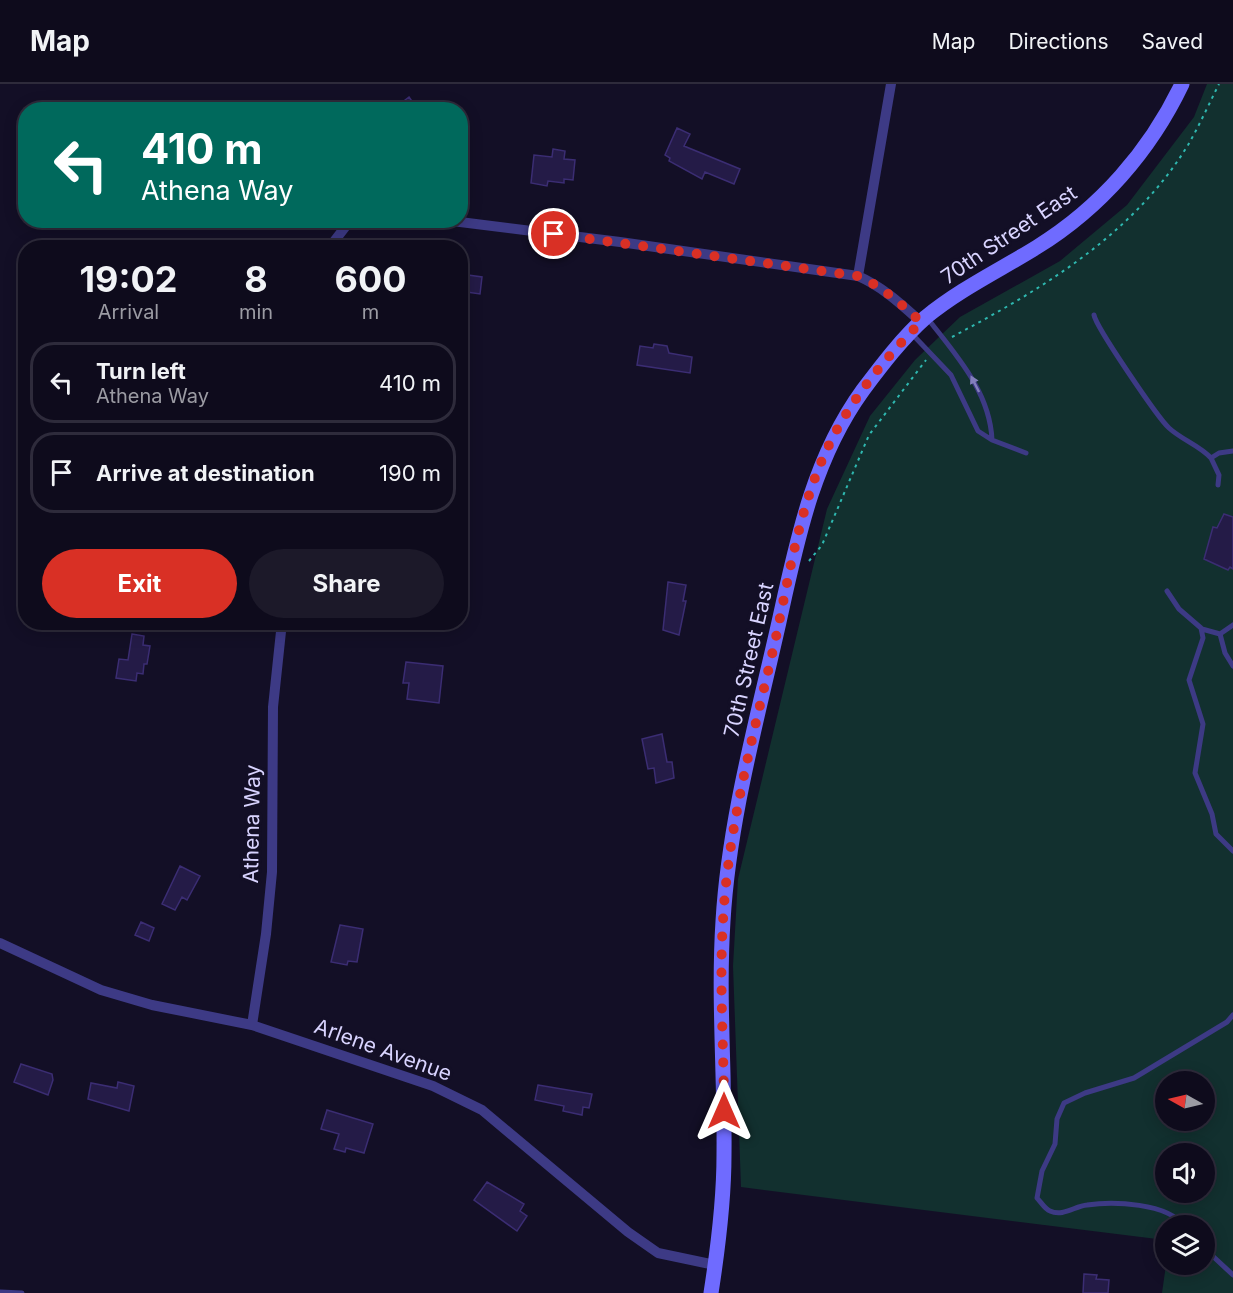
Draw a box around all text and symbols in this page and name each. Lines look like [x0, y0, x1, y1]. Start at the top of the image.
text: Map [30, 24, 90, 58]
text: Map [932, 29, 975, 54]
text: Directions [1008, 29, 1109, 54]
text: Saved [1142, 29, 1203, 54]
text: 410 m [141, 123, 263, 174]
icon: left [42, 126, 120, 204]
text: Athena Way [141, 174, 294, 207]
street label: 70th Street East [936, 180, 1081, 289]
pin [528, 208, 579, 259]
icon: arrive [537, 217, 570, 250]
text: 19:02 [80, 257, 177, 301]
text: 8 [244, 257, 268, 301]
text: 600 [335, 257, 407, 301]
text: Arrival [98, 300, 159, 324]
text: min [239, 300, 273, 324]
text: m [362, 300, 379, 324]
text: Turn left [96, 358, 186, 384]
icon: left [45, 366, 78, 399]
text: 410 m [379, 370, 441, 396]
one-way arrow [970, 376, 980, 393]
text: Athena Way [96, 384, 209, 408]
icon: arrive [45, 456, 78, 489]
text: Arrive at destination [96, 460, 315, 486]
text: 190 m [379, 460, 441, 486]
button: Exit [42, 549, 237, 618]
button: Share [249, 549, 444, 618]
street label: 70th Street East [719, 580, 778, 740]
street label: Athena Way [238, 764, 265, 884]
street label: Arlene Avenue [311, 1013, 455, 1086]
north arrow [1155, 1071, 1215, 1131]
map controls [1155, 1071, 1215, 1275]
position arrow [692, 1079, 756, 1143]
button: sound [1155, 1143, 1215, 1203]
button: layers [1155, 1215, 1215, 1275]

